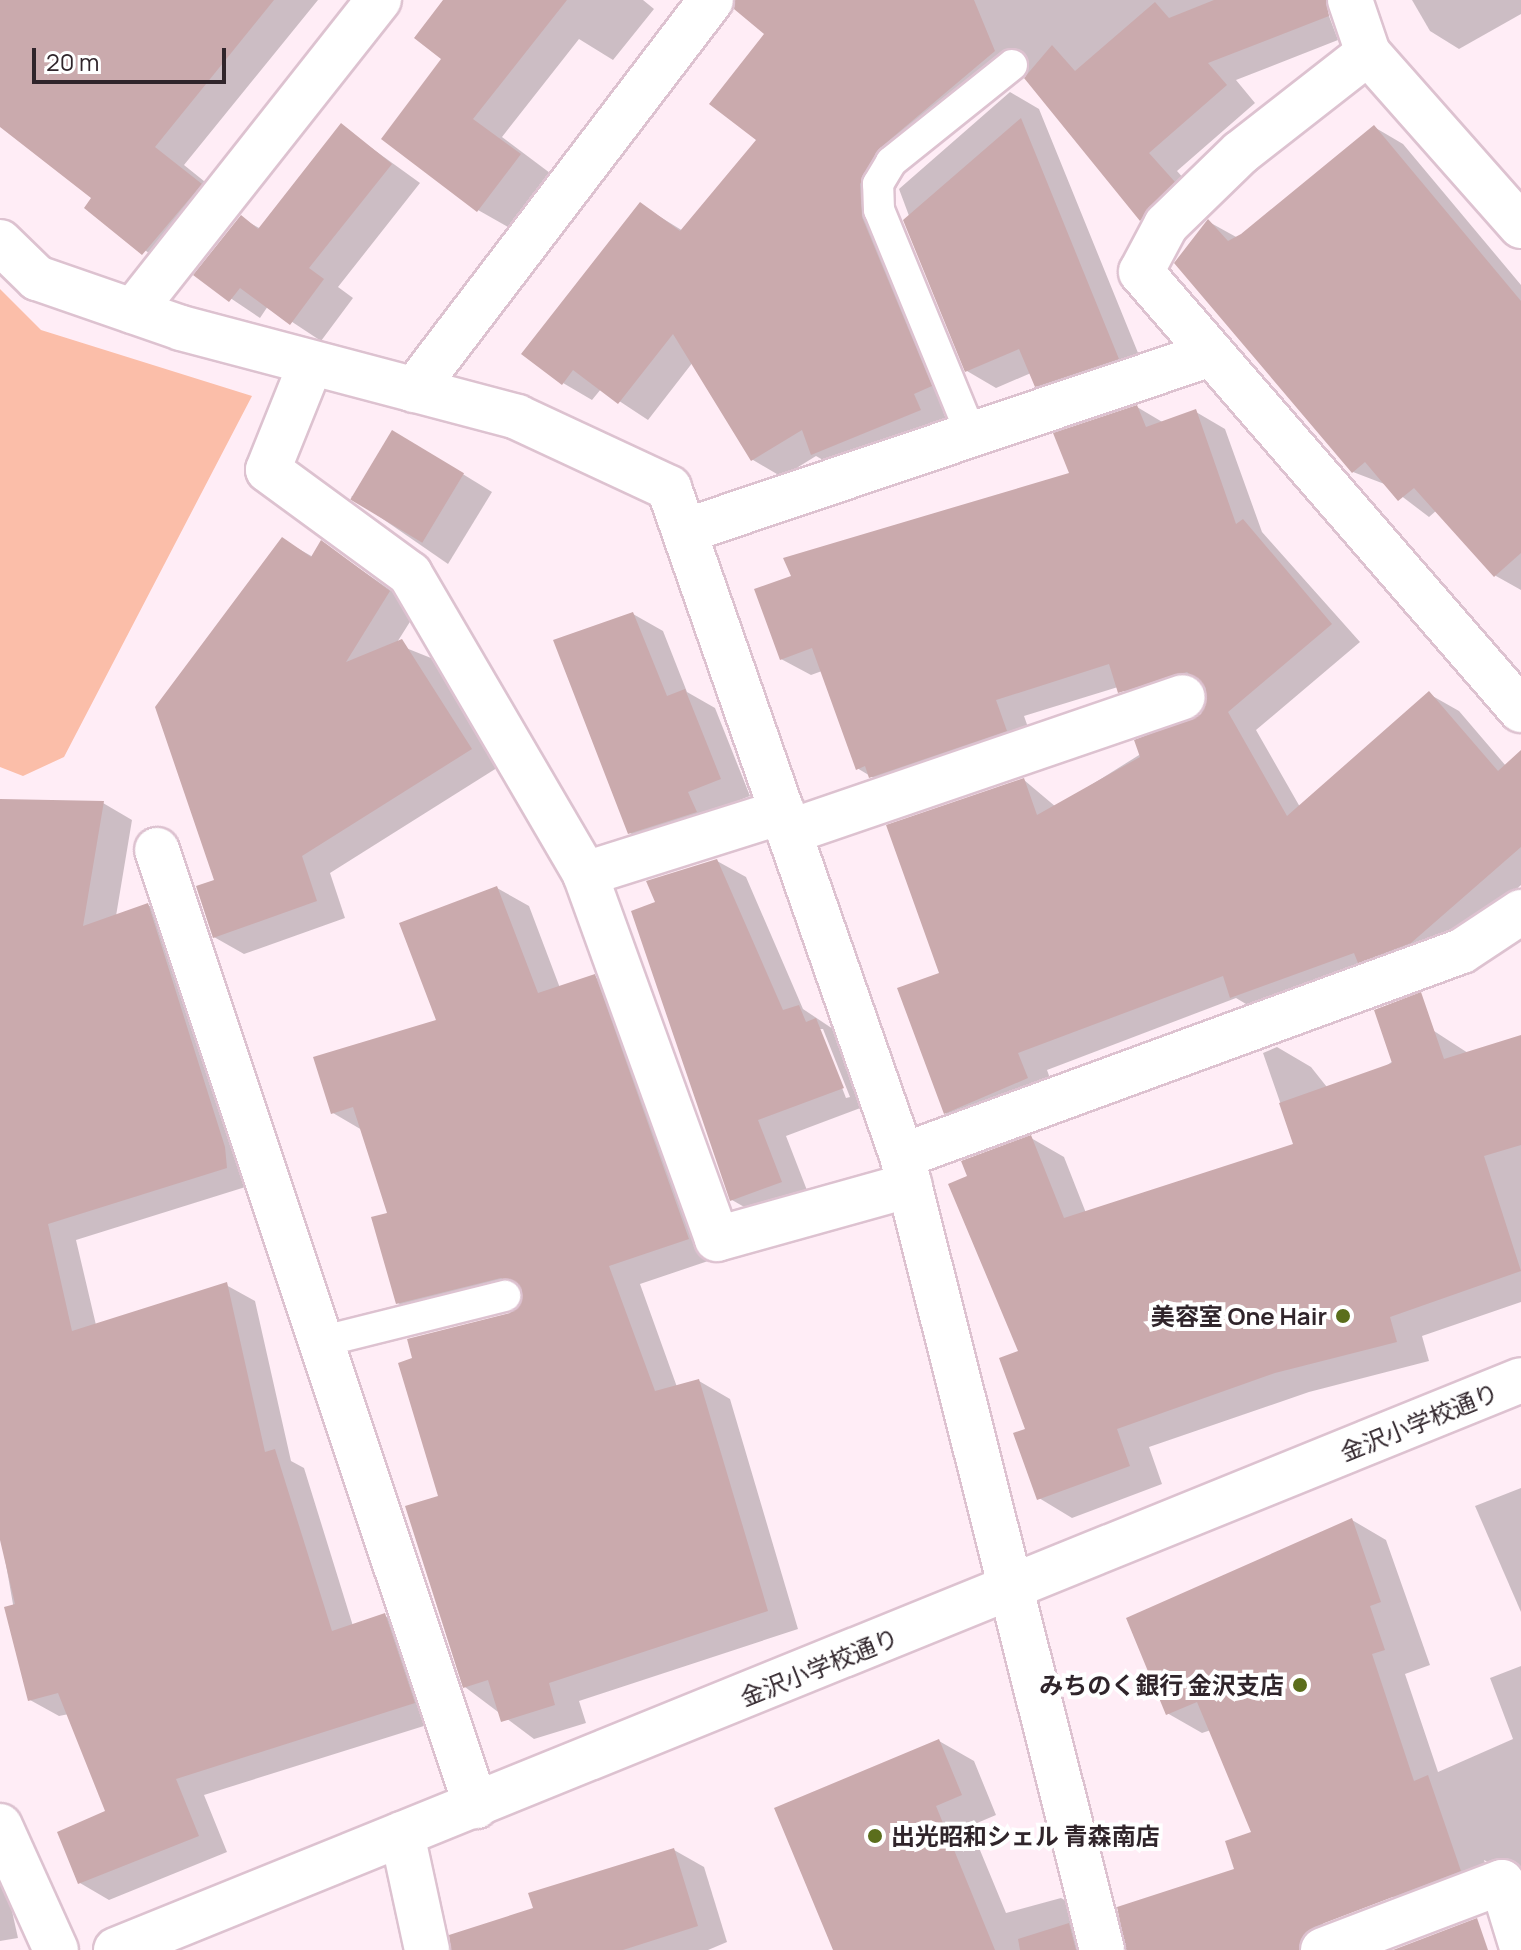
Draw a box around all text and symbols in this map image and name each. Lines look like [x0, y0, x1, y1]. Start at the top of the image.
scale bar [36, 32, 230, 82]
text: 20 m [46, 45, 99, 78]
place label: 美容室 One Hair [1151, 1302, 1327, 1330]
marker: 美容室 One Hair [1334, 1307, 1352, 1325]
street label: 金沢小学校通り [1336, 1377, 1502, 1467]
street label: 金沢小学校通り [736, 1622, 902, 1712]
place label: みちのく銀行 金沢支店 [1039, 1671, 1284, 1699]
marker: みちのく銀行 金沢支店 [1291, 1676, 1309, 1694]
place label: 出光昭和シェル 青森南店 [891, 1822, 1160, 1850]
marker: 出光昭和シェル 青森南店 [866, 1827, 884, 1845]

